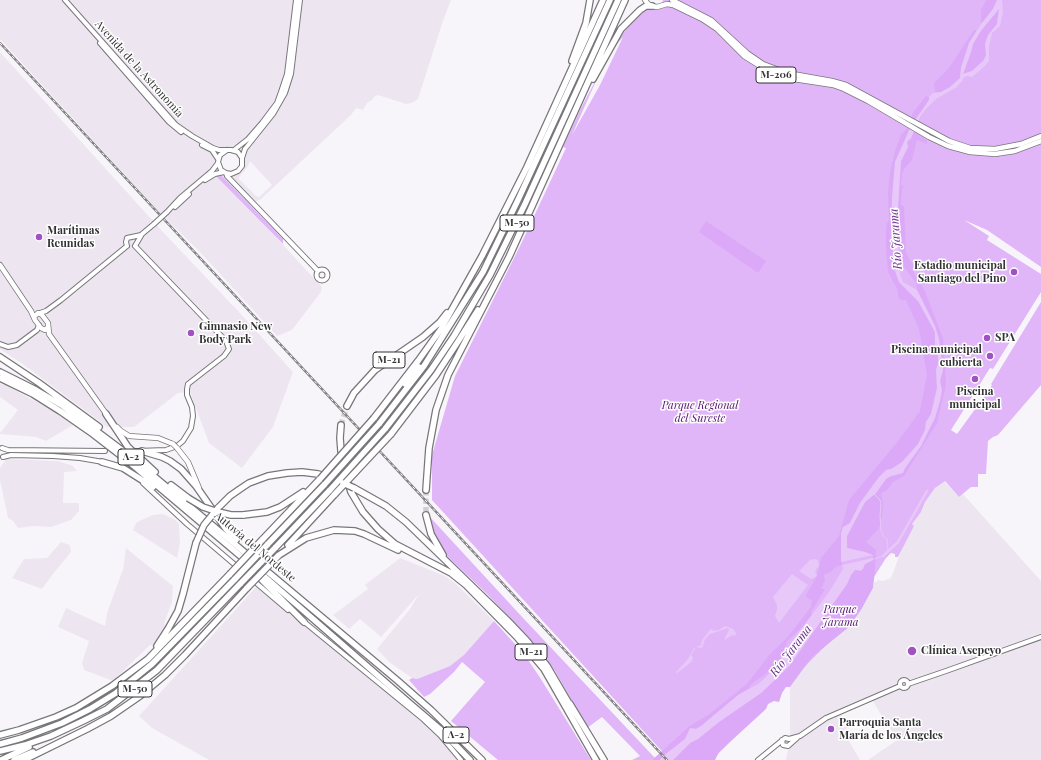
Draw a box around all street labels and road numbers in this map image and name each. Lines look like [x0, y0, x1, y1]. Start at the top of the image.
street label: Avenida de la Astronomía [92, 18, 186, 120]
road number: M-206 [756, 67, 796, 83]
road number: M-50 [500, 215, 534, 231]
road number: M-21 [373, 352, 405, 368]
road number: A-2 [118, 449, 144, 465]
street label: Autovía del Nordeste [212, 509, 298, 585]
road number: M-21 [515, 644, 547, 660]
road number: M-50 [118, 681, 152, 697]
road number: A-2 [443, 727, 469, 743]

